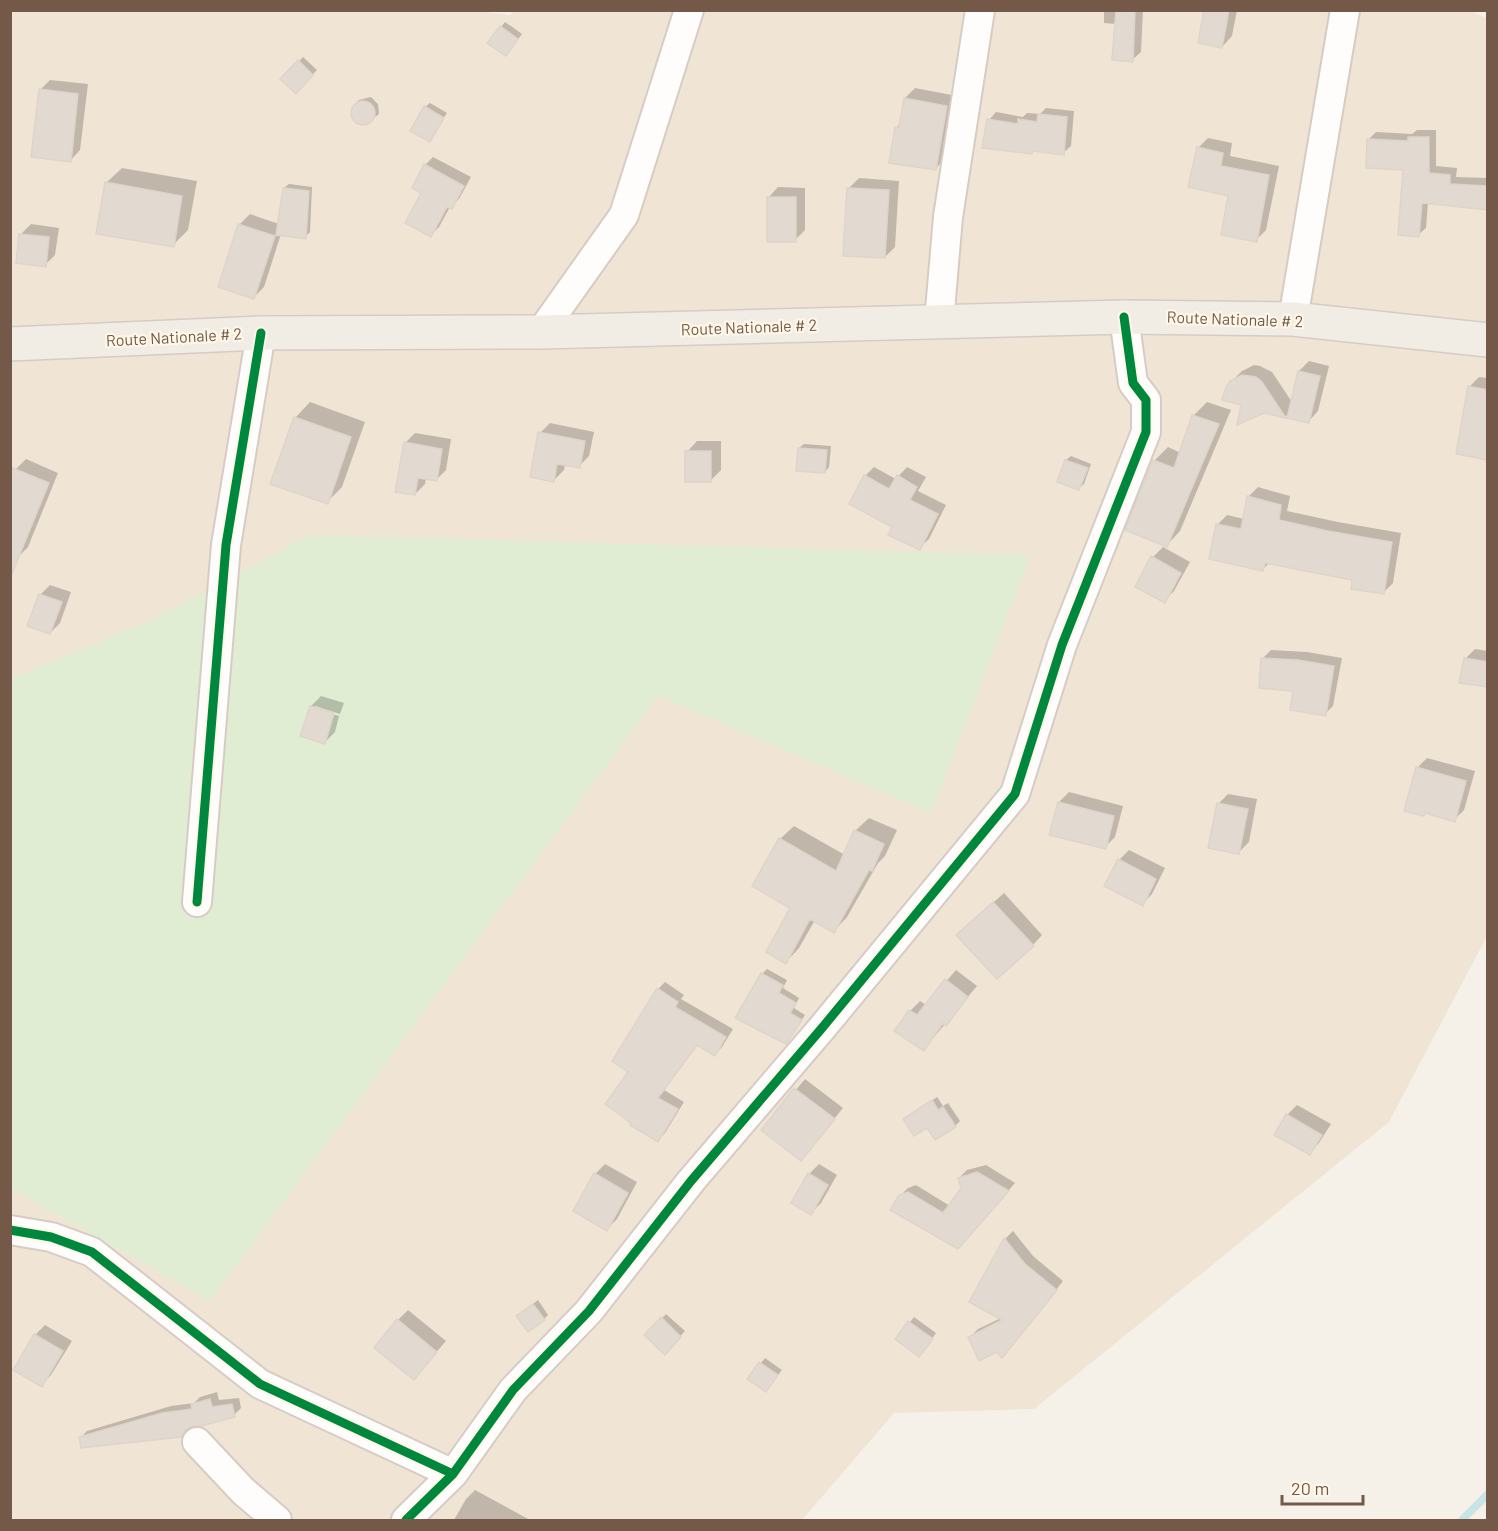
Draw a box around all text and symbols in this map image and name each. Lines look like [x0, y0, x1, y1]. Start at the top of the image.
street label: Route Nationale # 2 [1167, 307, 1304, 330]
street label: Route Nationale # 2 [680, 315, 817, 338]
street label: Route Nationale # 2 [105, 323, 243, 350]
scale bar [1282, 1468, 1363, 1506]
text: 20 m [1291, 1477, 1329, 1499]

